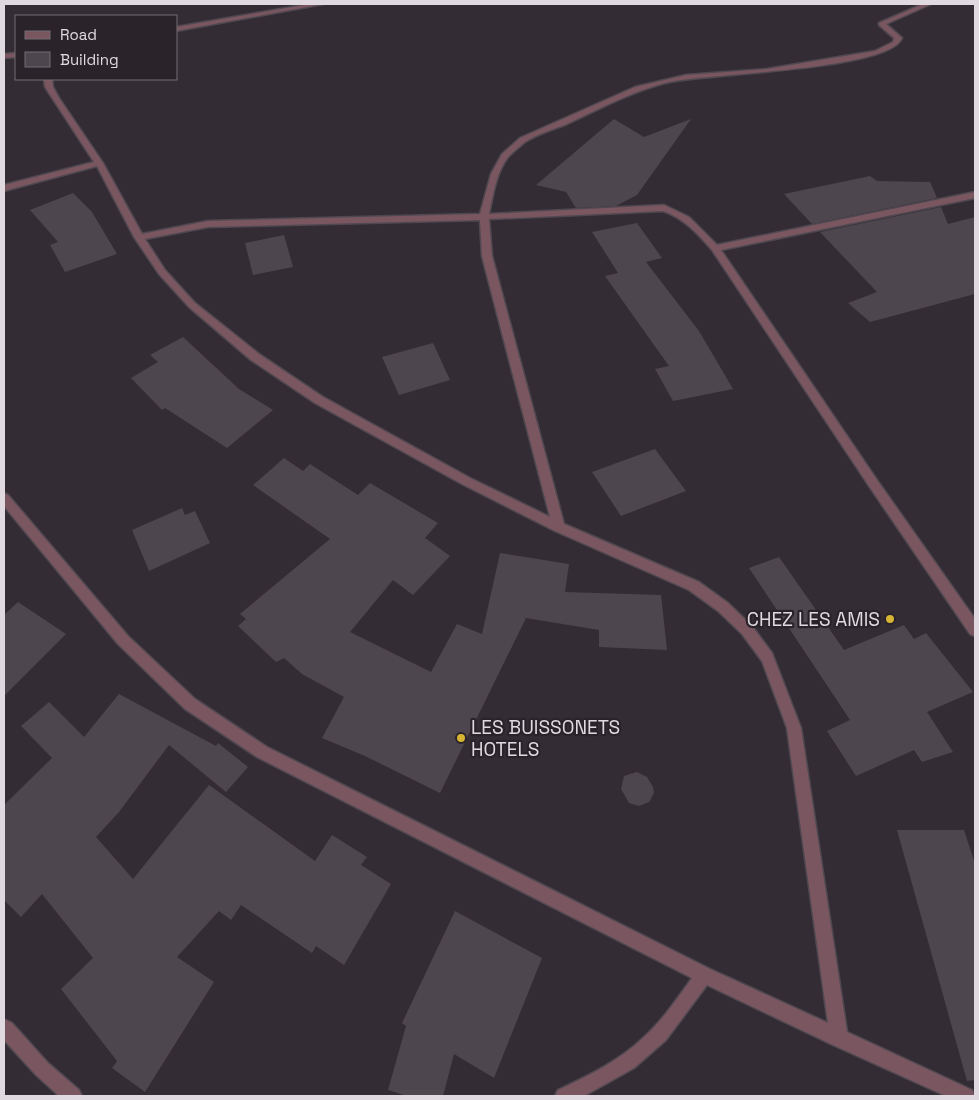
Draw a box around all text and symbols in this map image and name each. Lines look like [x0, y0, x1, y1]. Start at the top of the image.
legend [15, 15, 178, 80]
text: Road [60, 25, 97, 44]
text: Building [60, 50, 119, 69]
place label: CHEZ LES AMIS [747, 607, 880, 632]
marker: CHEZ LES AMIS [884, 613, 896, 625]
place label: LES BUISSONETS HOTELS [471, 715, 620, 762]
marker: LES BUISSONETS HOTELS [455, 732, 467, 744]

